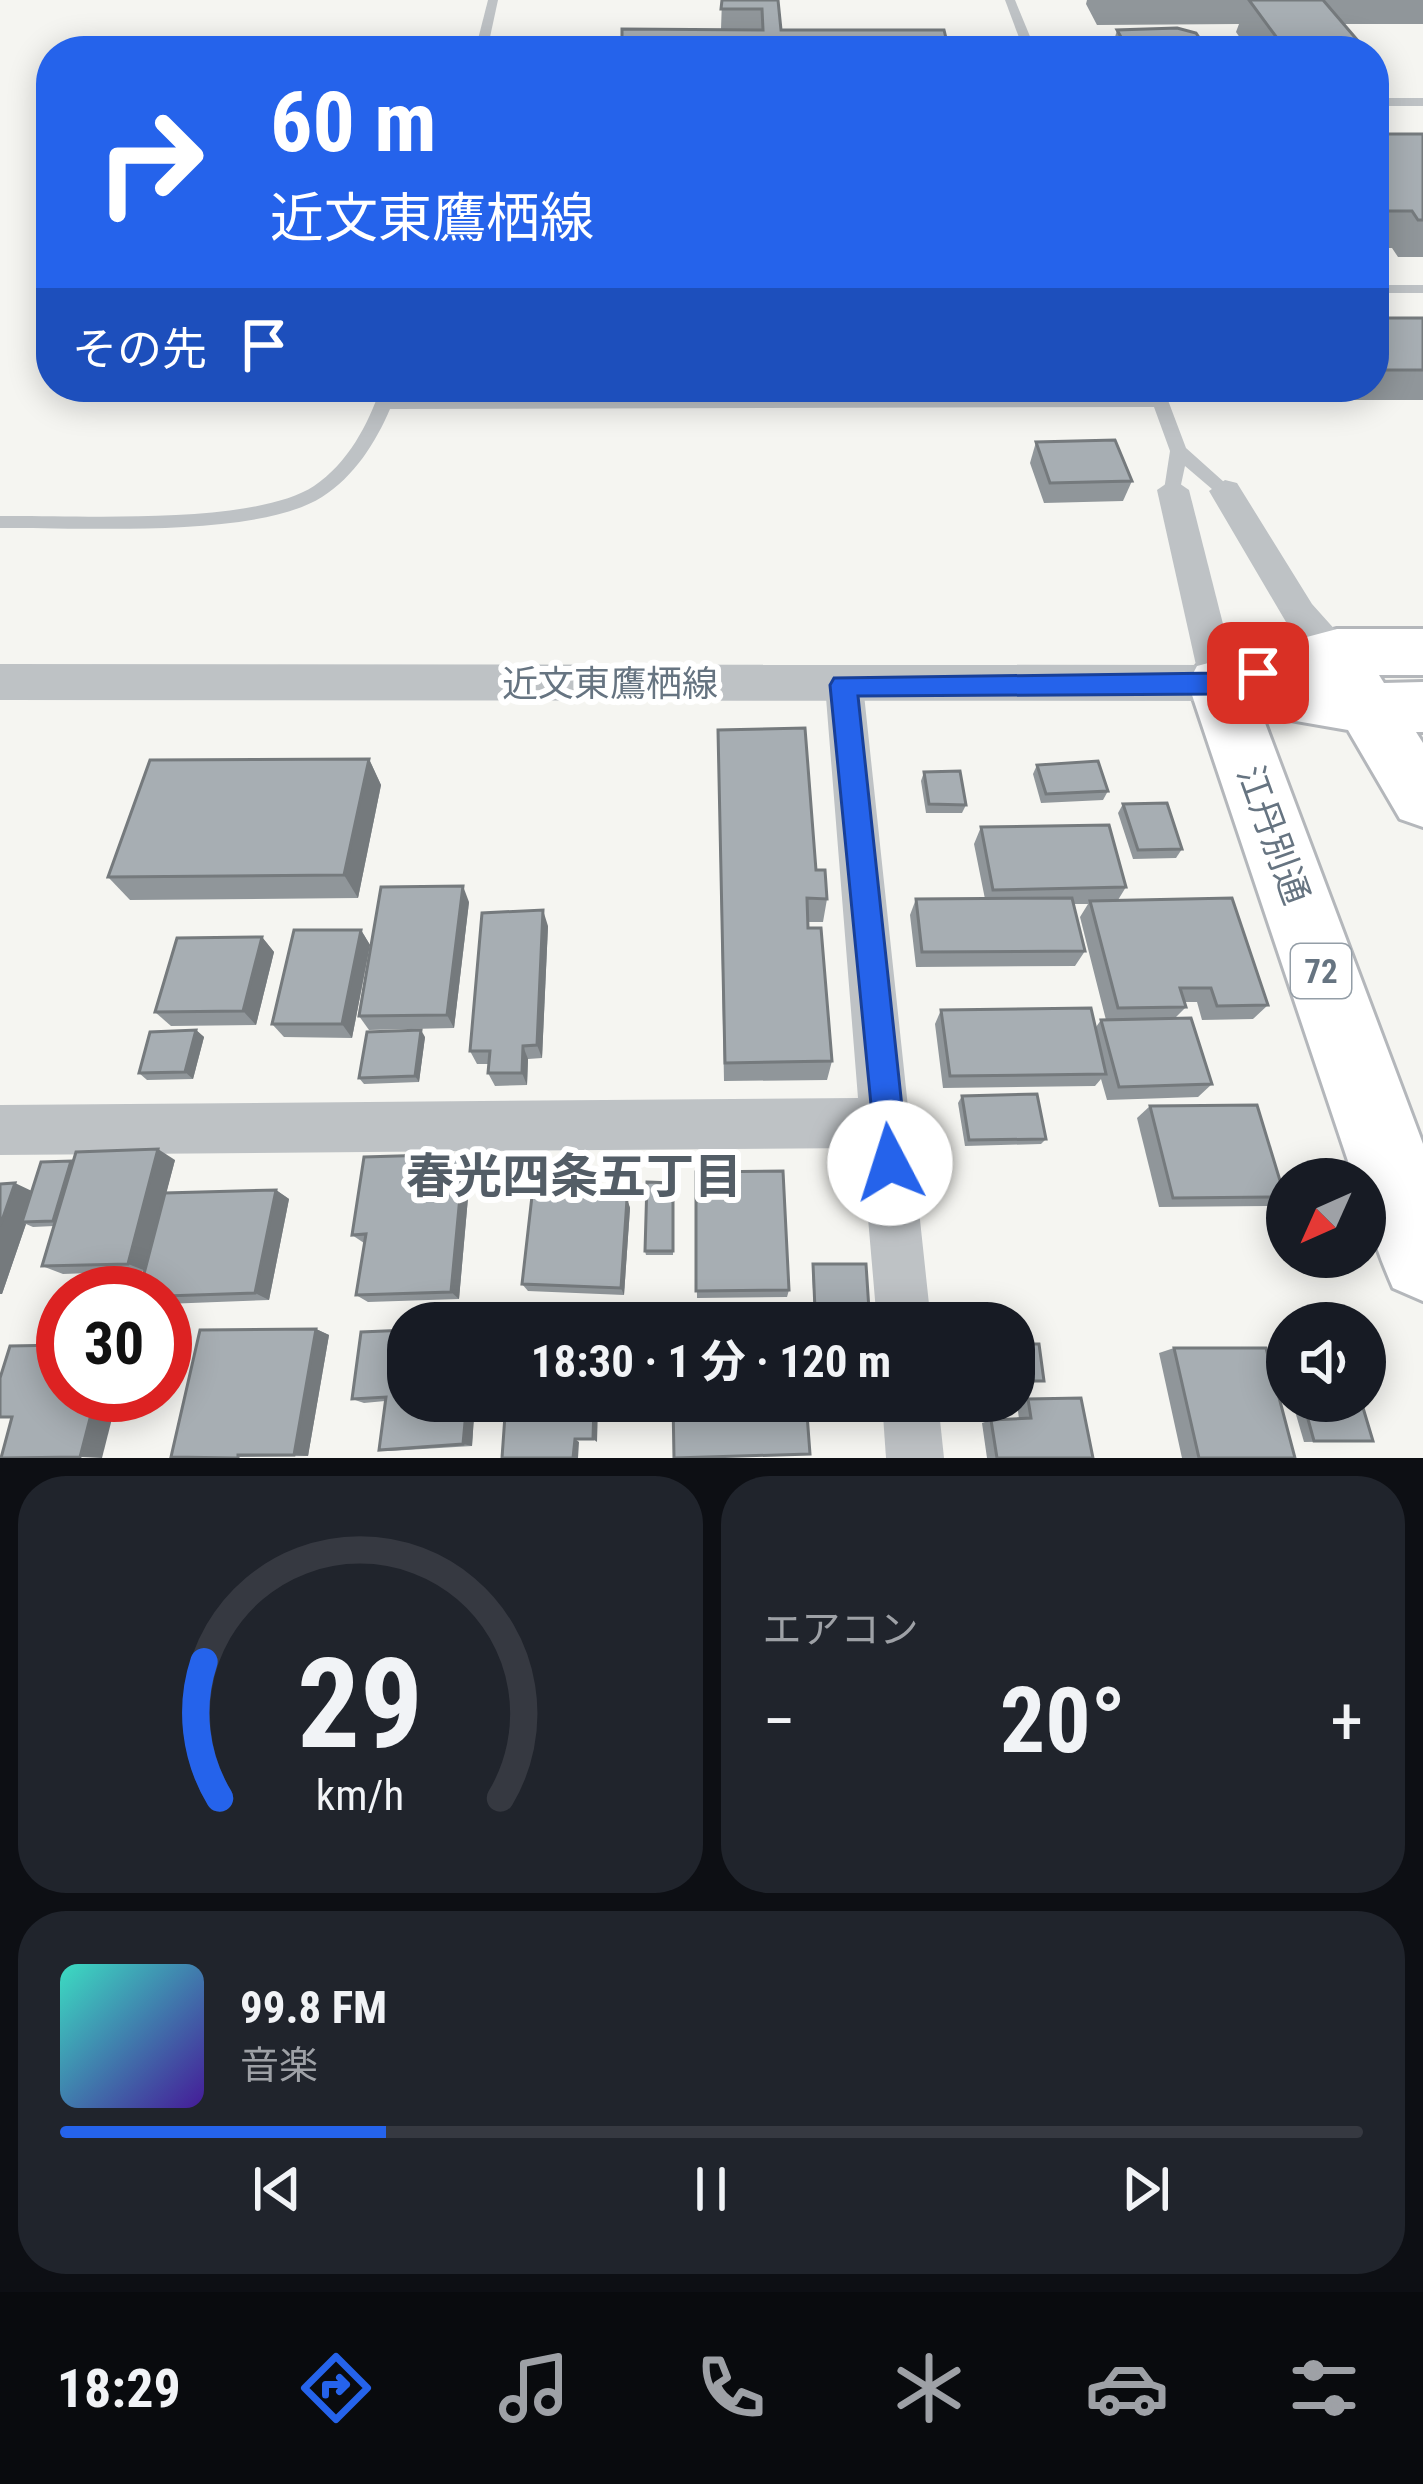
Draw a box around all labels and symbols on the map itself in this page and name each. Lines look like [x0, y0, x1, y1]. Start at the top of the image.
pin [1207, 622, 1309, 724]
street label: 近文東鷹栖線 [502, 663, 718, 705]
street label: 江丹別通 [1229, 760, 1317, 910]
road number: 72 [1291, 944, 1351, 998]
position arrow [827, 1100, 953, 1226]
district label: 春光四条五丁目 [406, 1148, 742, 1205]
north arrow [1266, 1158, 1386, 1278]
speed limit sign: 30 [36, 1266, 192, 1422]

